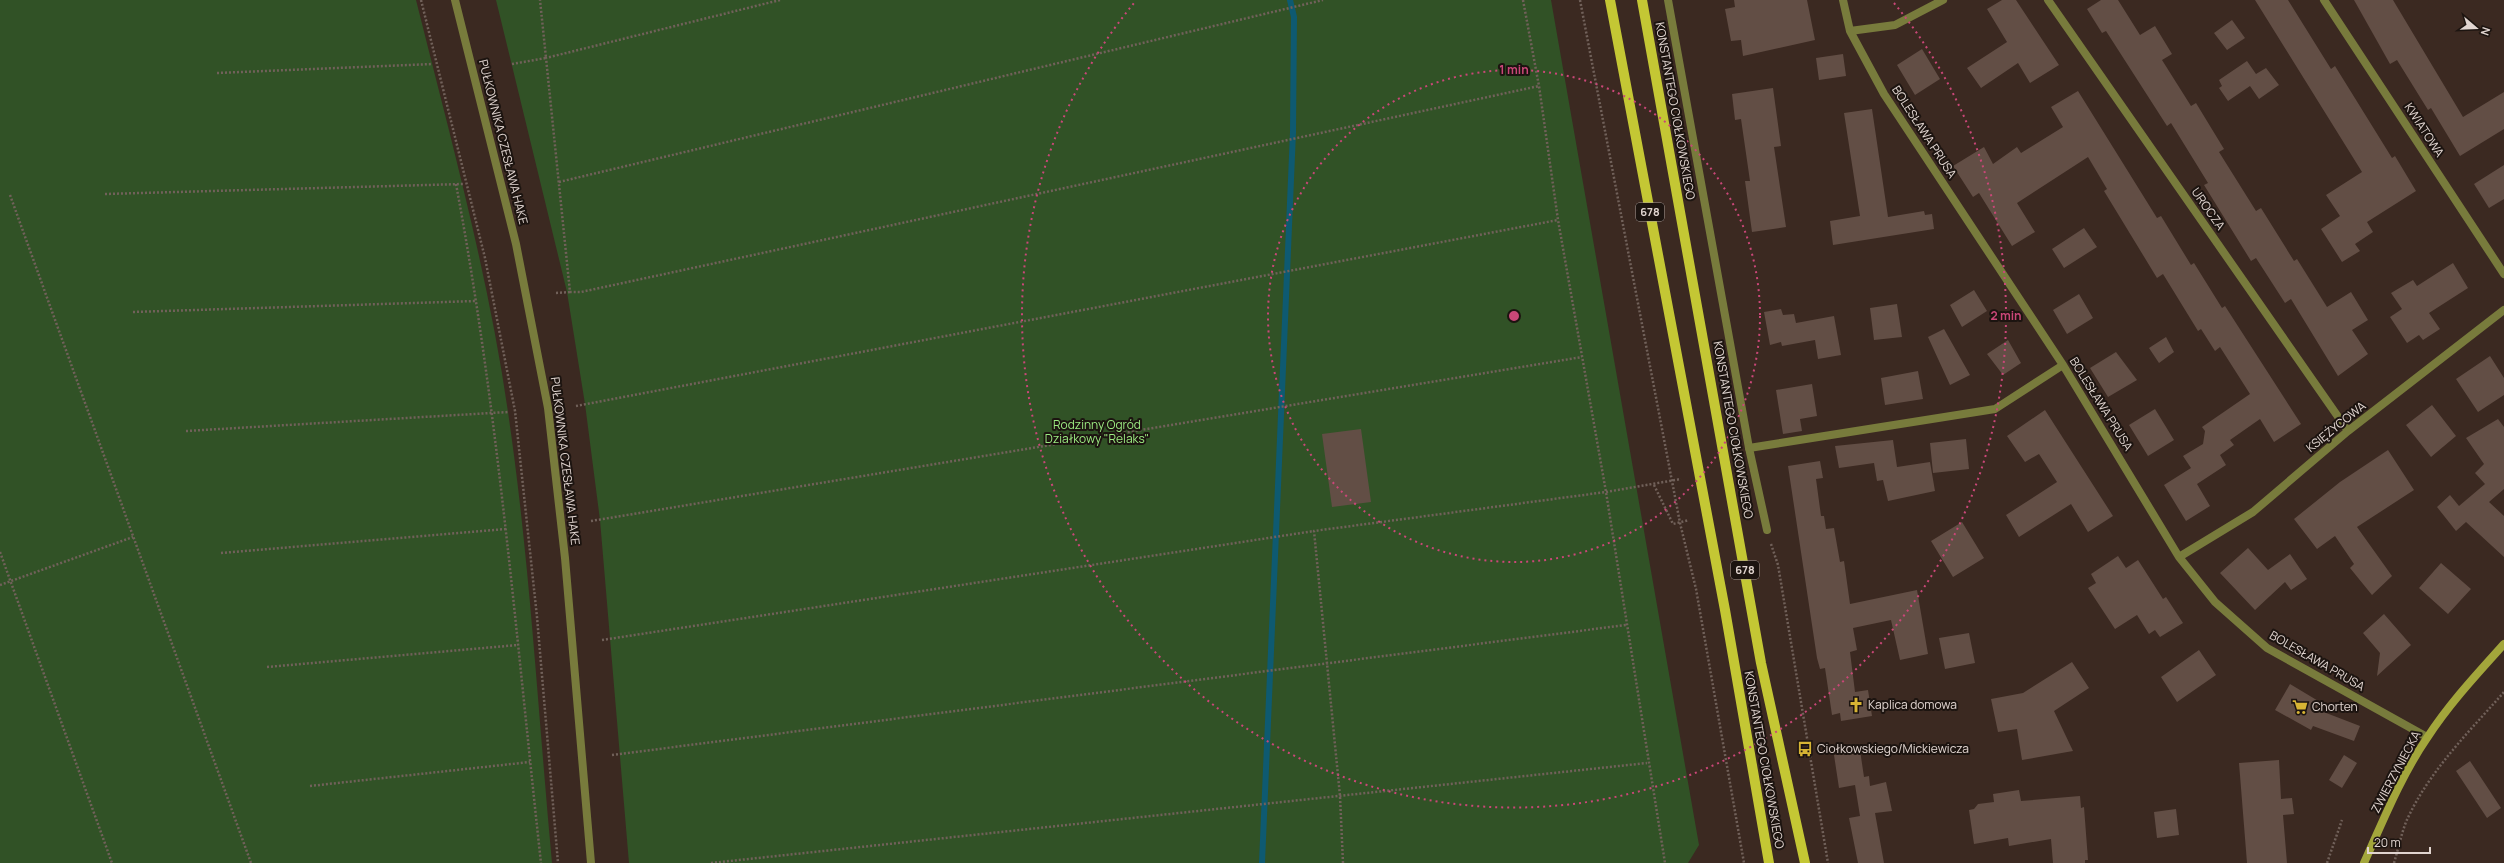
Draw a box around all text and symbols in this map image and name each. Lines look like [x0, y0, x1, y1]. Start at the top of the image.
north arrow [2456, 8, 2496, 48]
street label: KONSTANTEGO CIOŁKOWSKIEGO [1651, 21, 1700, 201]
text: N [2478, 25, 2494, 38]
street label: PUŁKOWNIKA CZESŁAWA HAKE [475, 58, 532, 226]
text: 1 min [1499, 61, 1529, 78]
street label: BOLESŁAWA PRUSA [1888, 82, 1961, 182]
street label: KWIATOWA [2401, 99, 2449, 160]
street label: UROCZA [2188, 184, 2229, 234]
road number: 678 [1636, 203, 1664, 221]
text: 2 min [1990, 307, 2022, 324]
centre of rings [1507, 309, 1521, 323]
street label: KONSTANTEGO CIOŁKOWSKIEGO [1709, 340, 1758, 520]
street label: BOLESŁAWA PRUSA [2066, 354, 2137, 454]
street label: PUŁKOWNIKA CZESŁAWA HAKE [547, 376, 584, 546]
street label: KSIĘŻYCOWA [2302, 397, 2369, 456]
park label: Rodzinny Ogród Działkowy "Relaks" [1045, 416, 1149, 447]
road number: 678 [1731, 561, 1759, 579]
street label: BOLESŁAWA PRUSA [2267, 626, 2368, 695]
street label: KONSTANTEGO CIOŁKOWSKIEGO [1740, 670, 1789, 850]
church icon: Kaplica domowa [1847, 696, 1865, 714]
place label: Kaplica domowa [1868, 696, 1957, 713]
supermarket icon: Chorten [2291, 698, 2309, 716]
place label: Chorten [2312, 698, 2358, 715]
street label: ZWIERZYNIECKA [2367, 727, 2425, 816]
bus stop icon: Ciołkowskiego/Mickiewicza [1796, 740, 1814, 758]
place label: Ciołkowskiego/Mickiewicza [1817, 740, 1969, 757]
scale bar [2368, 829, 2430, 855]
text: 20 m [2374, 834, 2401, 851]

